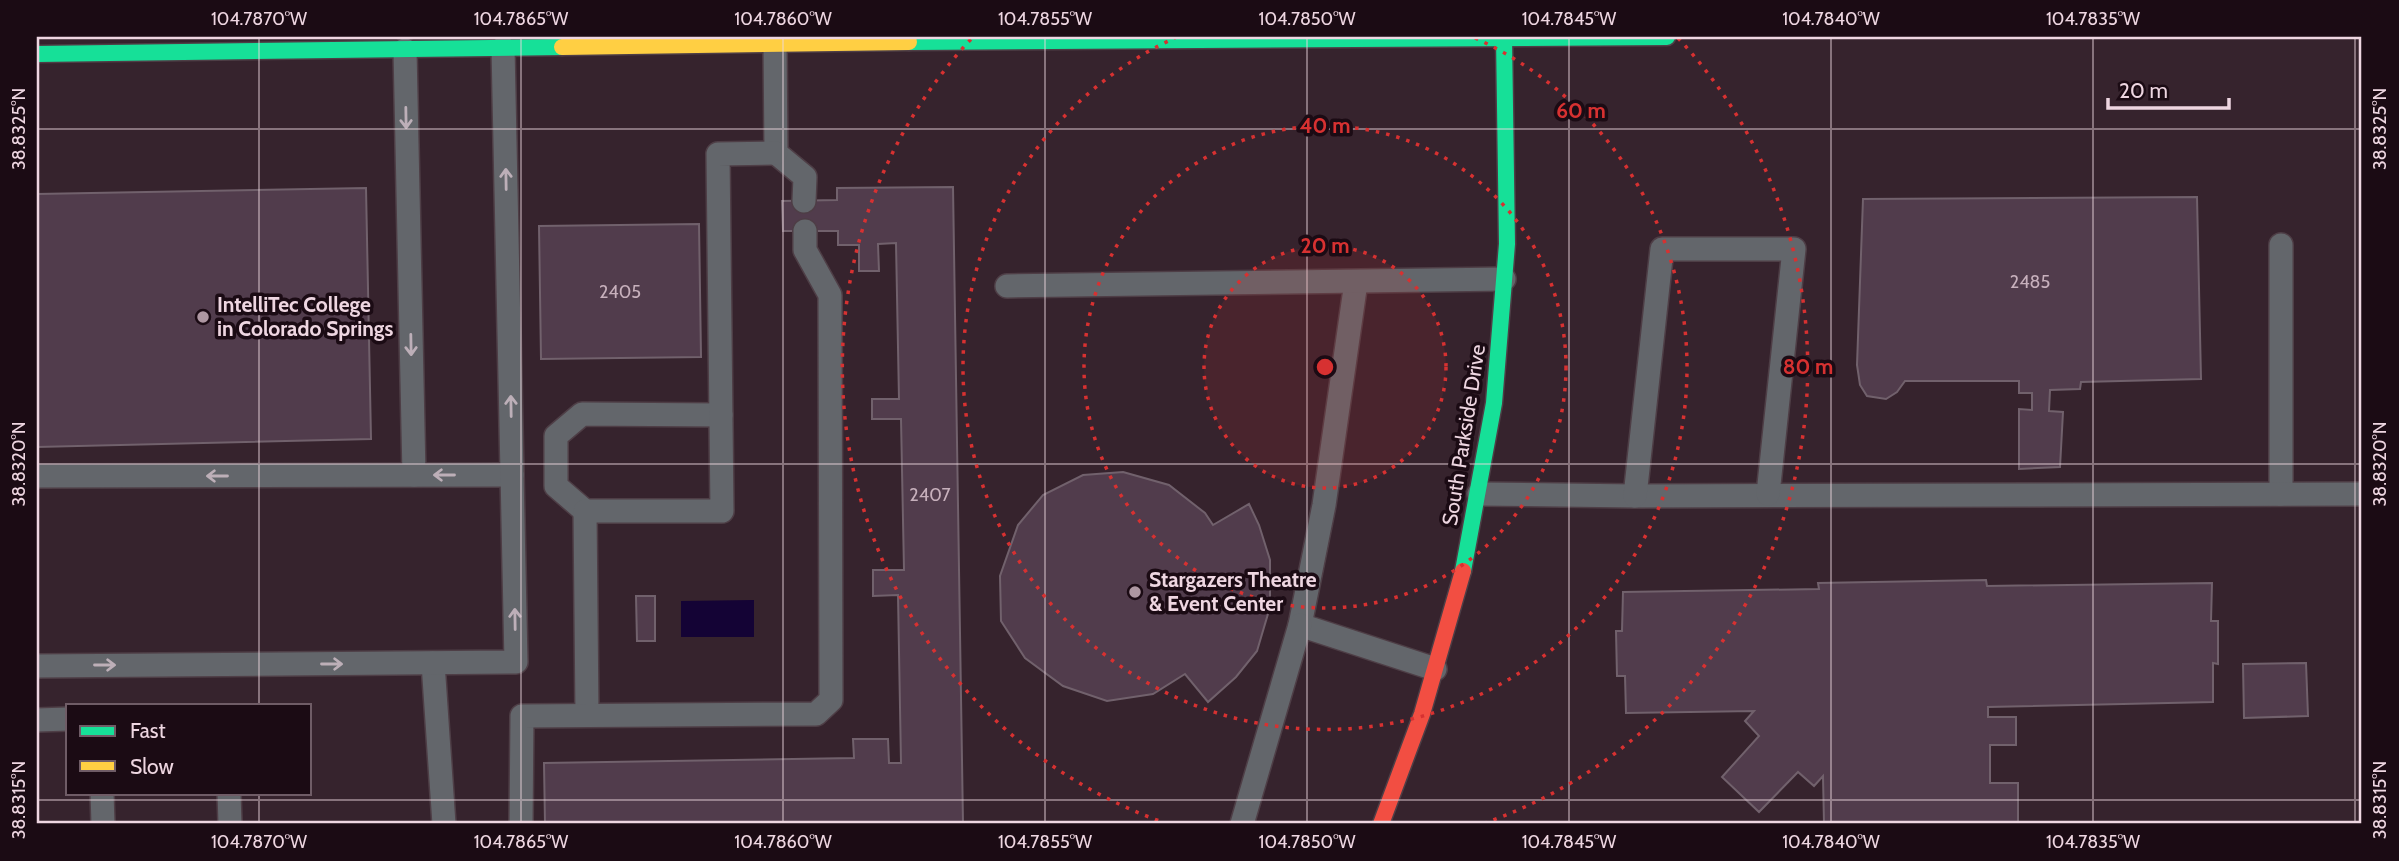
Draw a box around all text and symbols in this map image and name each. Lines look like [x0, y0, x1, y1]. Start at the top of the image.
text: 104.7870°W [211, 8, 307, 30]
text: 104.7865°W [474, 8, 568, 30]
text: 104.7860°W [734, 8, 832, 30]
text: 104.7855°W [998, 8, 1092, 30]
text: 104.7850°W [1259, 8, 1355, 30]
text: 104.7845°W [1522, 8, 1616, 30]
text: 104.7840°W [1782, 8, 1880, 30]
text: 104.7835°W [2046, 8, 2140, 30]
scale bar [2108, 66, 2229, 110]
text: 20 m [2119, 78, 2168, 103]
text: 38.8325°N [8, 88, 30, 170]
text: 38.8325°N [2369, 88, 2391, 170]
text: 60 m [1556, 98, 1606, 123]
one-way arrow [400, 106, 413, 129]
text: 40 m [1300, 113, 1350, 138]
one-way arrow [499, 168, 513, 191]
text: 20 m [1301, 233, 1349, 258]
house number: 2485 [2010, 271, 2050, 293]
house number: 2405 [599, 281, 641, 303]
place label: IntelliTec College in Colorado Springs [217, 292, 393, 341]
marker: IntelliTec College in Colorado Springs [195, 309, 211, 325]
one-way arrow [405, 334, 418, 357]
street label: South Parkside Drive [1437, 342, 1490, 527]
text: 80 m [1783, 354, 1833, 379]
centre of rings [1313, 355, 1337, 379]
one-way arrow [504, 395, 518, 418]
text: 38.8320°N [8, 422, 30, 506]
text: 38.8320°N [2369, 422, 2391, 506]
one-way arrow [433, 468, 456, 482]
one-way arrow [205, 469, 228, 483]
house number: 2407 [909, 484, 951, 506]
place label: Stargazers Theatre & Event Center [1149, 567, 1317, 616]
marker: Stargazers Theatre & Event Center [1127, 584, 1143, 600]
one-way arrow [509, 607, 522, 630]
one-way arrow [321, 657, 344, 671]
one-way arrow [93, 658, 116, 672]
legend [66, 704, 312, 794]
text: Fast [130, 718, 166, 743]
text: Slow [130, 754, 174, 779]
text: 38.8315°N [8, 761, 30, 839]
text: 38.8315°N [2369, 761, 2391, 839]
text: 104.7870°W [211, 831, 307, 853]
text: 104.7865°W [474, 831, 568, 853]
text: 104.7860°W [734, 831, 832, 853]
text: 104.7855°W [998, 831, 1092, 853]
text: 104.7850°W [1259, 831, 1355, 853]
text: 104.7845°W [1522, 831, 1616, 853]
text: 104.7840°W [1782, 831, 1880, 853]
text: 104.7835°W [2046, 831, 2140, 853]

